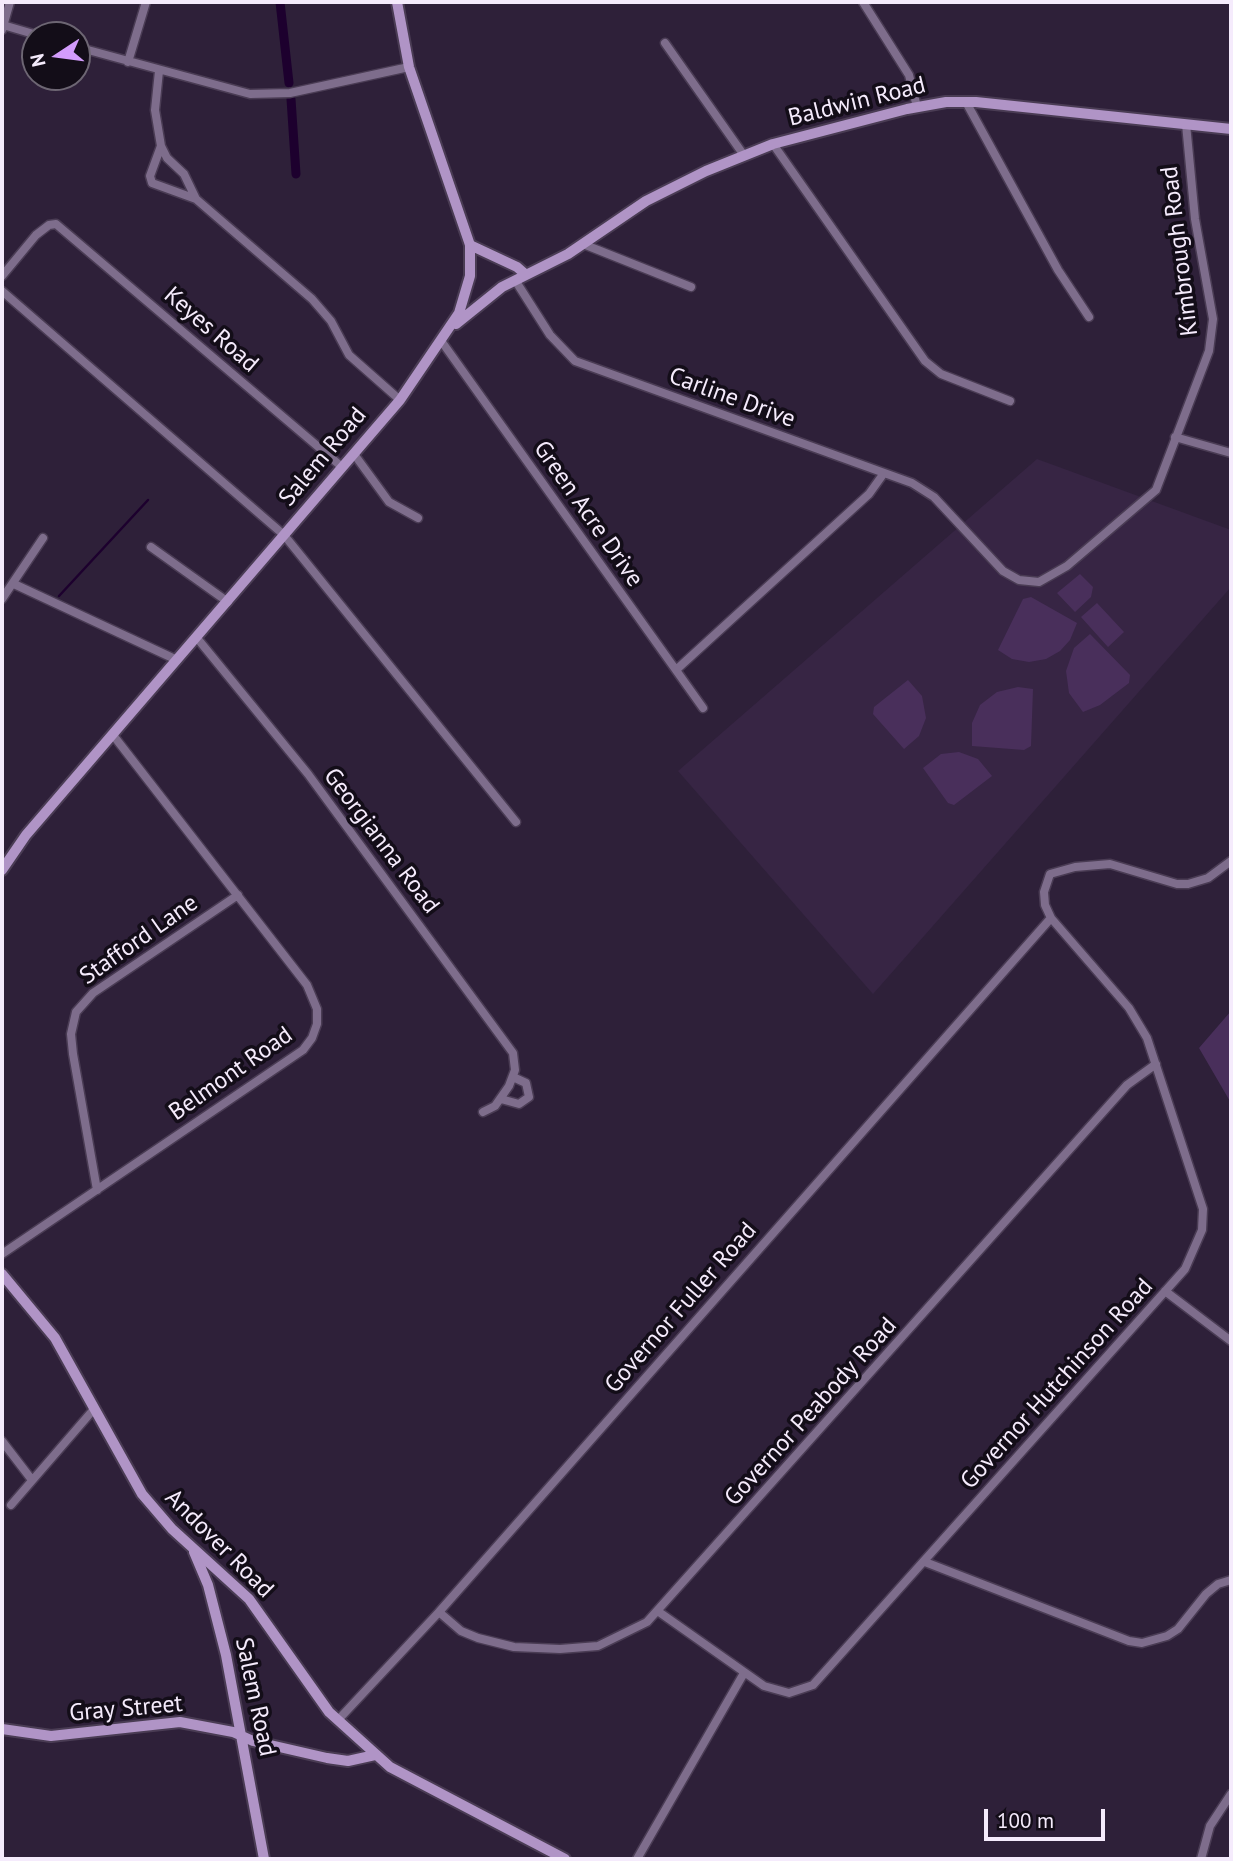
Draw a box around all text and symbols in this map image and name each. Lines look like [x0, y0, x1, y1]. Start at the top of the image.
north arrow [21, 21, 91, 91]
text: N [24, 52, 51, 69]
street label: Baldwin Road [785, 71, 929, 133]
street label: Kimbrough Road [1155, 165, 1205, 337]
street label: Keyes Road [158, 281, 264, 379]
street label: Carline Drive [665, 362, 799, 434]
street label: Salem Road [273, 402, 373, 512]
street label: Green Acre Drive [527, 435, 649, 593]
street label: Georgianna Road [317, 763, 445, 919]
street label: Stafford Lane [74, 889, 204, 991]
street label: Belmont Road [164, 1021, 298, 1127]
street label: Governor Fuller Road [599, 1217, 763, 1399]
street label: Governor Hutchinson Road [955, 1273, 1159, 1495]
street label: Governor Peabody Road [719, 1312, 903, 1512]
street label: Andover Road [159, 1484, 279, 1604]
street label: Salem Road [228, 1635, 282, 1759]
street label: Gray Street [68, 1690, 184, 1728]
scale bar [988, 1794, 1109, 1838]
text: 100 m [997, 1807, 1054, 1834]

